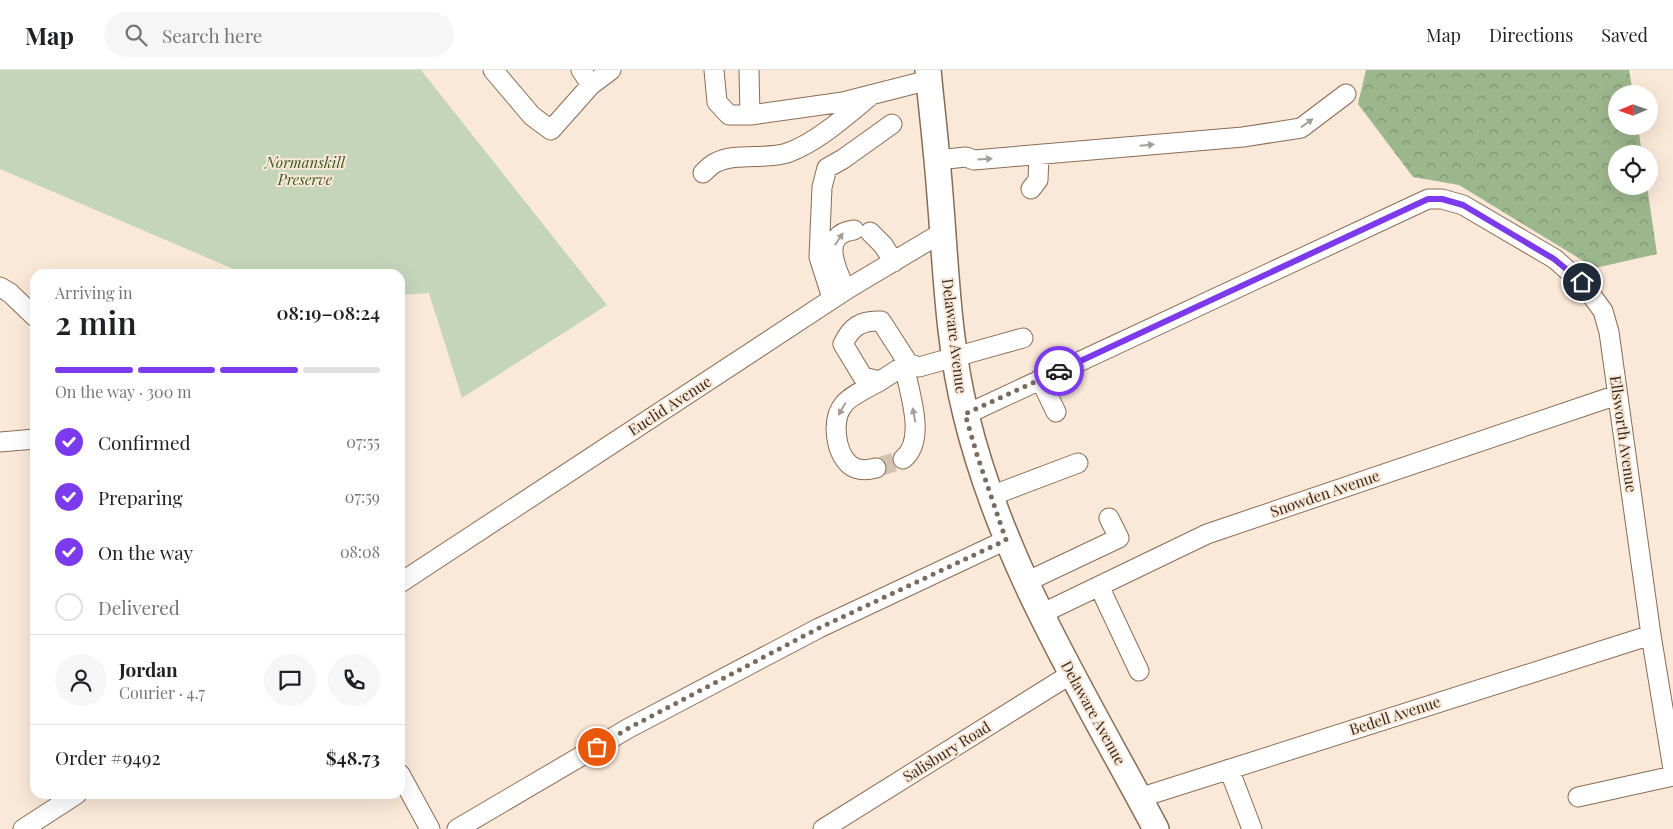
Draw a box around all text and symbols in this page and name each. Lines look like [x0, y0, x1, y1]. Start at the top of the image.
search box [104, 12, 454, 57]
text: Map [25, 19, 74, 51]
icon: search [122, 21, 150, 49]
text: Search here [162, 22, 262, 48]
text: Map [1426, 23, 1461, 47]
text: Directions [1489, 23, 1573, 47]
text: Saved [1601, 23, 1648, 47]
north arrow [1608, 85, 1658, 135]
map controls [1608, 85, 1658, 195]
one-way arrow [1300, 118, 1313, 129]
one-way arrow [1139, 141, 1155, 149]
button: locate [1608, 145, 1658, 195]
park label: Normanskill Preserve [263, 152, 346, 189]
one-way arrow [977, 155, 993, 163]
one-way arrow [834, 232, 843, 246]
pin [1561, 261, 1603, 303]
icon: home [1568, 268, 1596, 296]
street label: Delaware Avenue [938, 277, 972, 395]
text: Arriving in [55, 282, 133, 303]
text: 08:19–08:24 [276, 299, 380, 325]
text: 2 min [55, 300, 137, 343]
courier [1034, 346, 1084, 396]
icon: car [1045, 357, 1073, 385]
street label: Euclid Avenue [624, 371, 715, 439]
street label: Ellsworth Avenue [1606, 374, 1642, 493]
text: On the way · 300 m [55, 381, 191, 402]
one-way arrow [838, 402, 846, 417]
one-way arrow [909, 407, 917, 423]
icon: check [55, 428, 83, 456]
text: Confirmed [98, 429, 191, 455]
text: 07:55 [346, 431, 380, 452]
street label: Snowden Avenue [1267, 465, 1382, 521]
icon: check [55, 483, 83, 511]
text: Preparing [98, 484, 183, 510]
text: 07:59 [345, 486, 380, 507]
icon: check [55, 538, 83, 566]
text: On the way [98, 539, 193, 565]
text: 08:08 [340, 541, 380, 562]
text: Delivered [98, 594, 180, 620]
button: person [55, 654, 107, 706]
button: chat [264, 654, 316, 706]
button: phone [328, 654, 380, 706]
text: Jordan [119, 656, 178, 682]
street label: Delaware Avenue [1057, 657, 1131, 768]
text: Courier · 4.7 [119, 682, 205, 703]
street label: Bedell Avenue [1347, 691, 1443, 739]
street label: Salisbury Road [899, 716, 994, 786]
pin [576, 726, 618, 768]
icon: bag [583, 733, 611, 761]
text: Order #9492 [55, 744, 161, 770]
text: $48.73 [326, 744, 380, 770]

